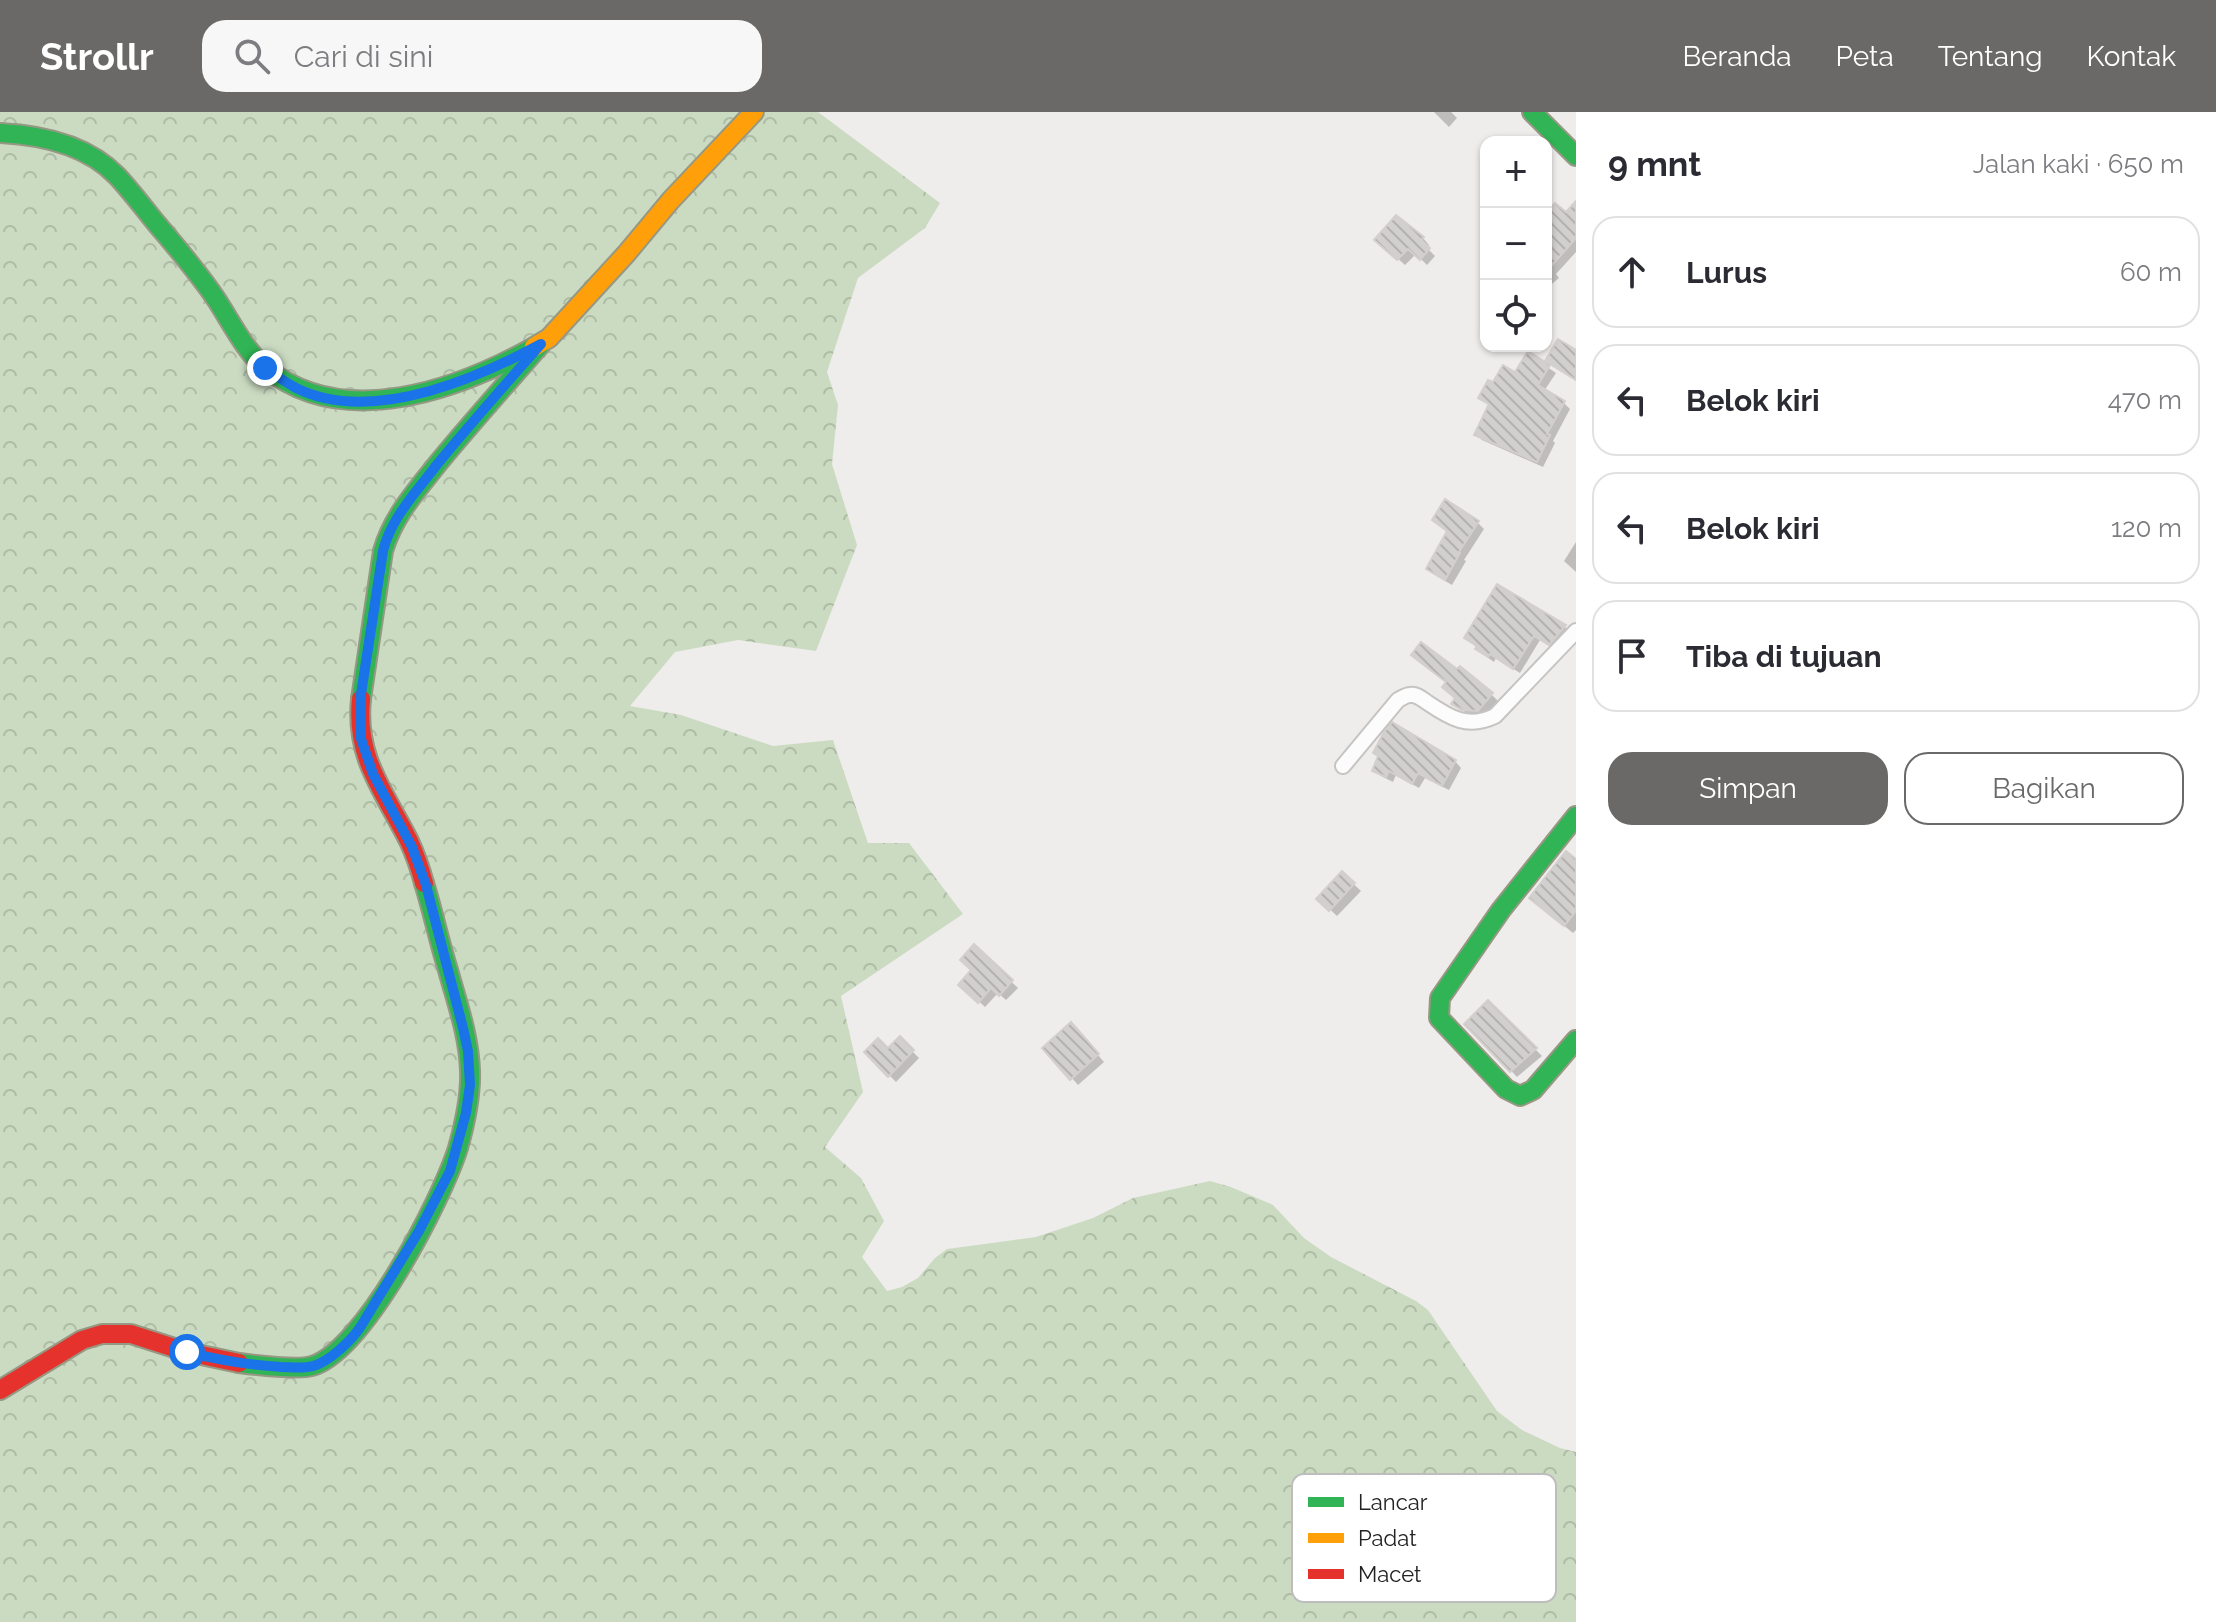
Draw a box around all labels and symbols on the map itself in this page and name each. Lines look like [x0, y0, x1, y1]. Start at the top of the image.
route end [247, 350, 283, 386]
route start [169, 1334, 205, 1370]
legend [1292, 1474, 1556, 1602]
text: Lancar [1358, 1489, 1428, 1515]
text: Padat [1358, 1525, 1417, 1551]
text: Macet [1358, 1561, 1422, 1587]

